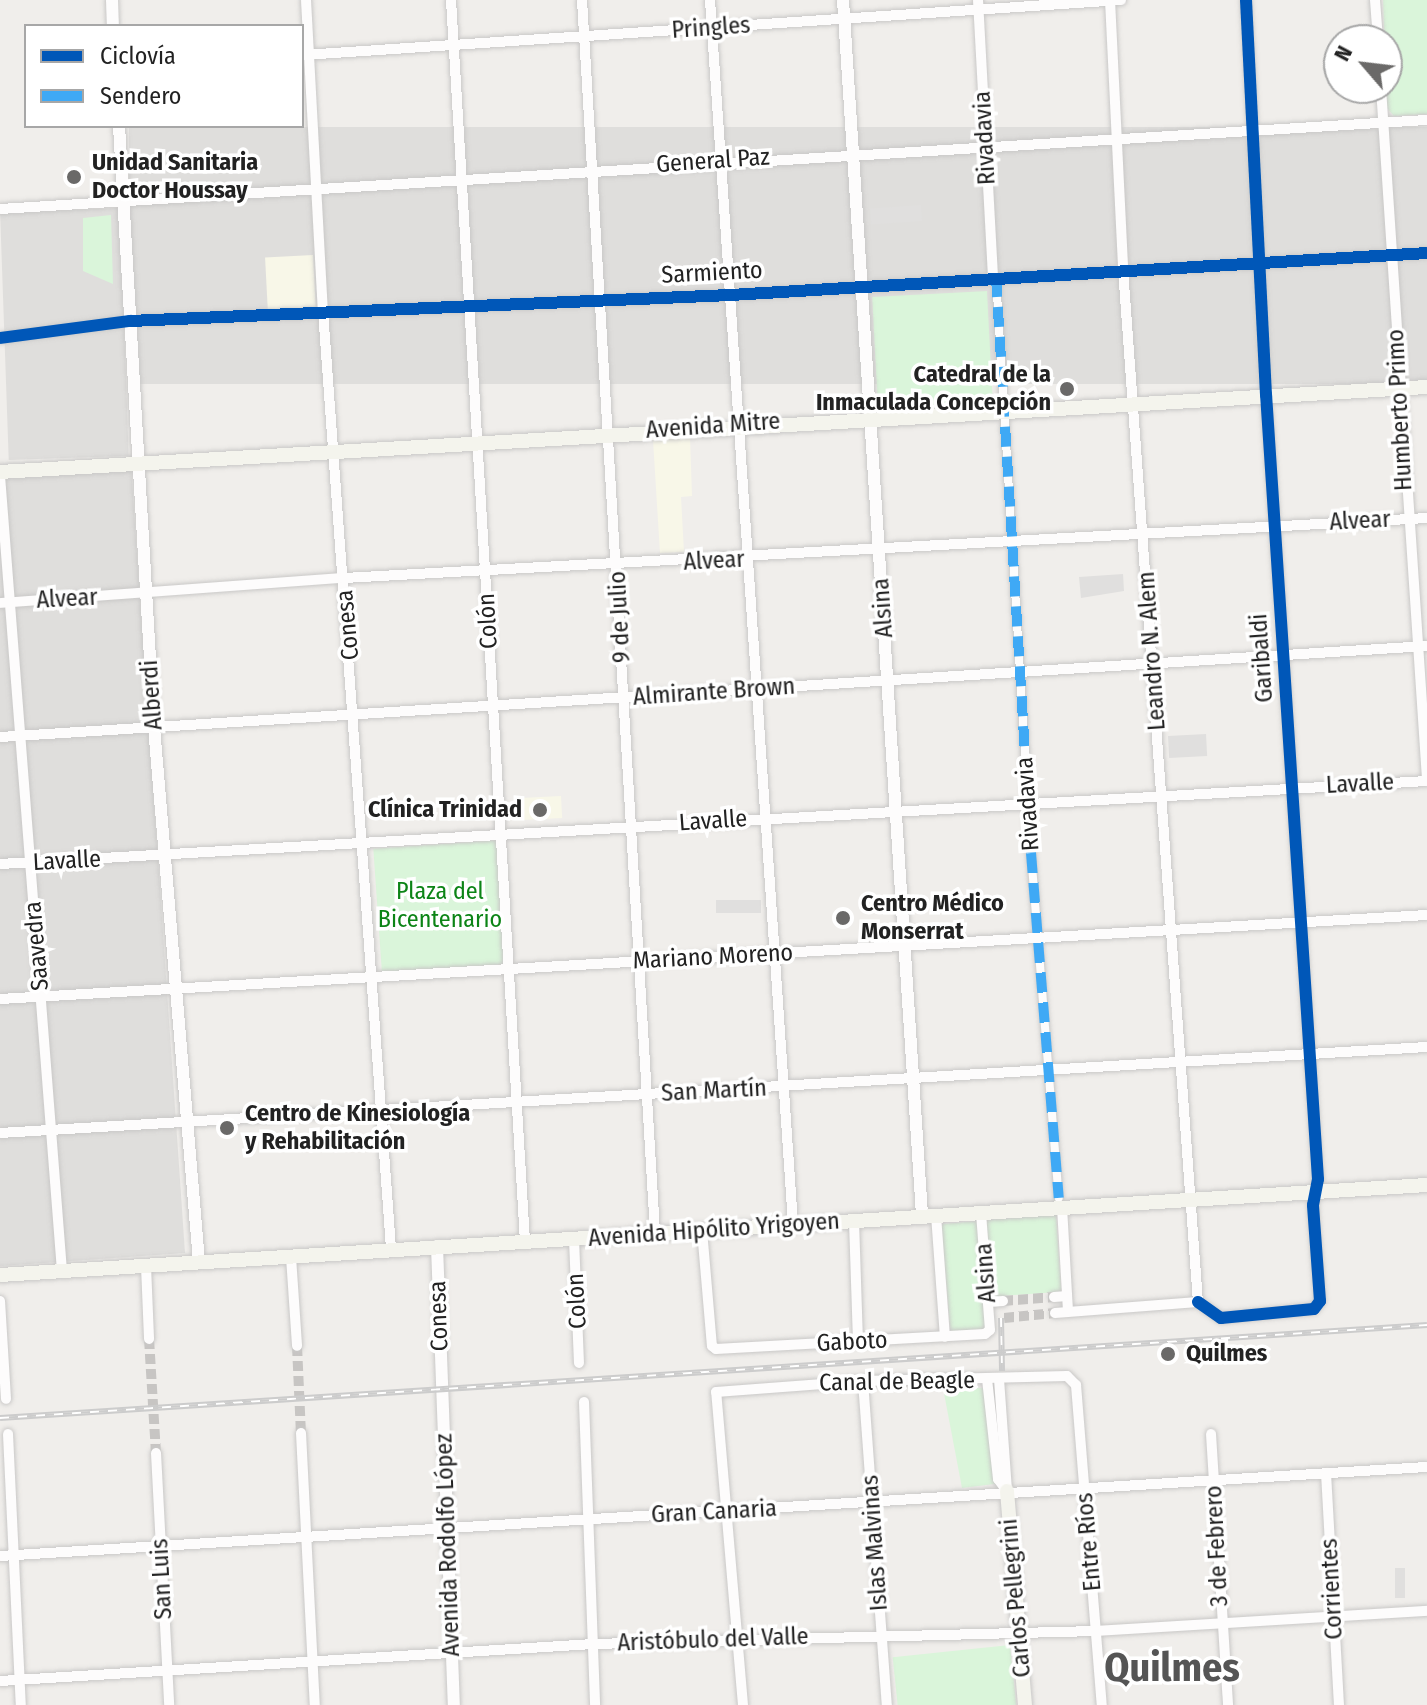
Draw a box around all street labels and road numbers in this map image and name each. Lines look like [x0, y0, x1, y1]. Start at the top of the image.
street label: Pringles [671, 11, 751, 45]
street label: Rivadavia [968, 90, 1002, 186]
street label: General Paz [655, 143, 771, 179]
street label: Sarmiento [661, 256, 763, 290]
street label: Humberto Primo [1381, 328, 1419, 492]
street label: Avenida Mitre [645, 407, 781, 445]
street label: Alvear [1329, 505, 1391, 537]
street label: Alvear [683, 545, 745, 577]
street label: 9 de Julio [603, 570, 637, 664]
street label: Leandro N. Alem [1132, 570, 1172, 732]
street label: Alsina [867, 577, 899, 639]
street label: Alvear [36, 583, 98, 615]
street label: Conesa [331, 589, 365, 661]
street label: Colón [472, 592, 504, 650]
street label: Garibaldi [1245, 613, 1279, 703]
street label: Alberdi [135, 659, 169, 731]
street label: Almirante Brown [632, 672, 796, 712]
street label: Rivadavia [1010, 756, 1046, 852]
street label: Lavalle [1325, 768, 1395, 800]
street label: Lavalle [678, 804, 748, 838]
street label: Lavalle [32, 845, 102, 877]
street label: Saavedra [19, 900, 55, 992]
street label: Mariano Moreno [632, 938, 794, 976]
street label: San Martín [660, 1074, 768, 1108]
street label: Avenida Hipólito Yrigoyen [587, 1207, 841, 1253]
street label: Alsina [970, 1242, 1002, 1304]
street label: Colón [561, 1272, 593, 1330]
street label: Conesa [423, 1280, 455, 1352]
street label: Gaboto [816, 1326, 888, 1358]
street label: Canal de Beagle [819, 1366, 975, 1398]
street label: Avenida Rodolfo López [430, 1433, 466, 1657]
street label: Islas Malvinas [856, 1474, 894, 1612]
street label: 3 de Febrero [1199, 1485, 1235, 1607]
street label: Entre Ríos [1070, 1492, 1108, 1592]
street label: Gran Canaria [650, 1494, 778, 1530]
street label: Carlos Pellegrini [995, 1517, 1037, 1679]
street label: San Luis [145, 1538, 179, 1620]
street label: Corrientes [1315, 1538, 1349, 1640]
street label: Aristóbulo del Valle [617, 1622, 809, 1658]

